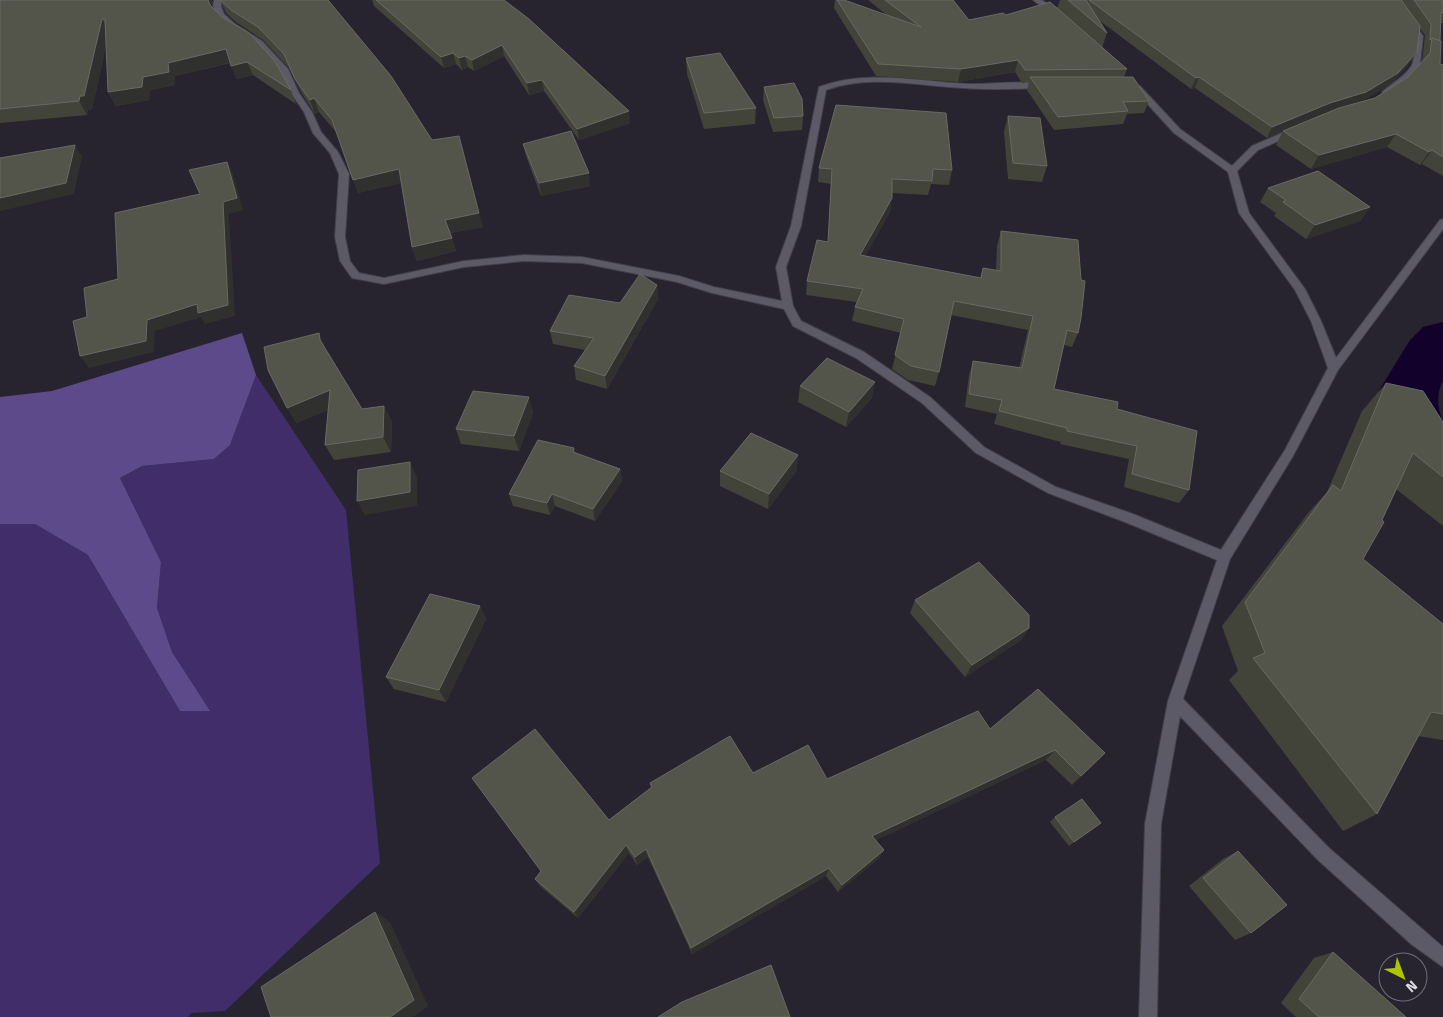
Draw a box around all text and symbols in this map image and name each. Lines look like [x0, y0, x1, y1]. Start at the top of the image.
north arrow [1378, 952, 1428, 1002]
text: N [1402, 977, 1421, 996]

